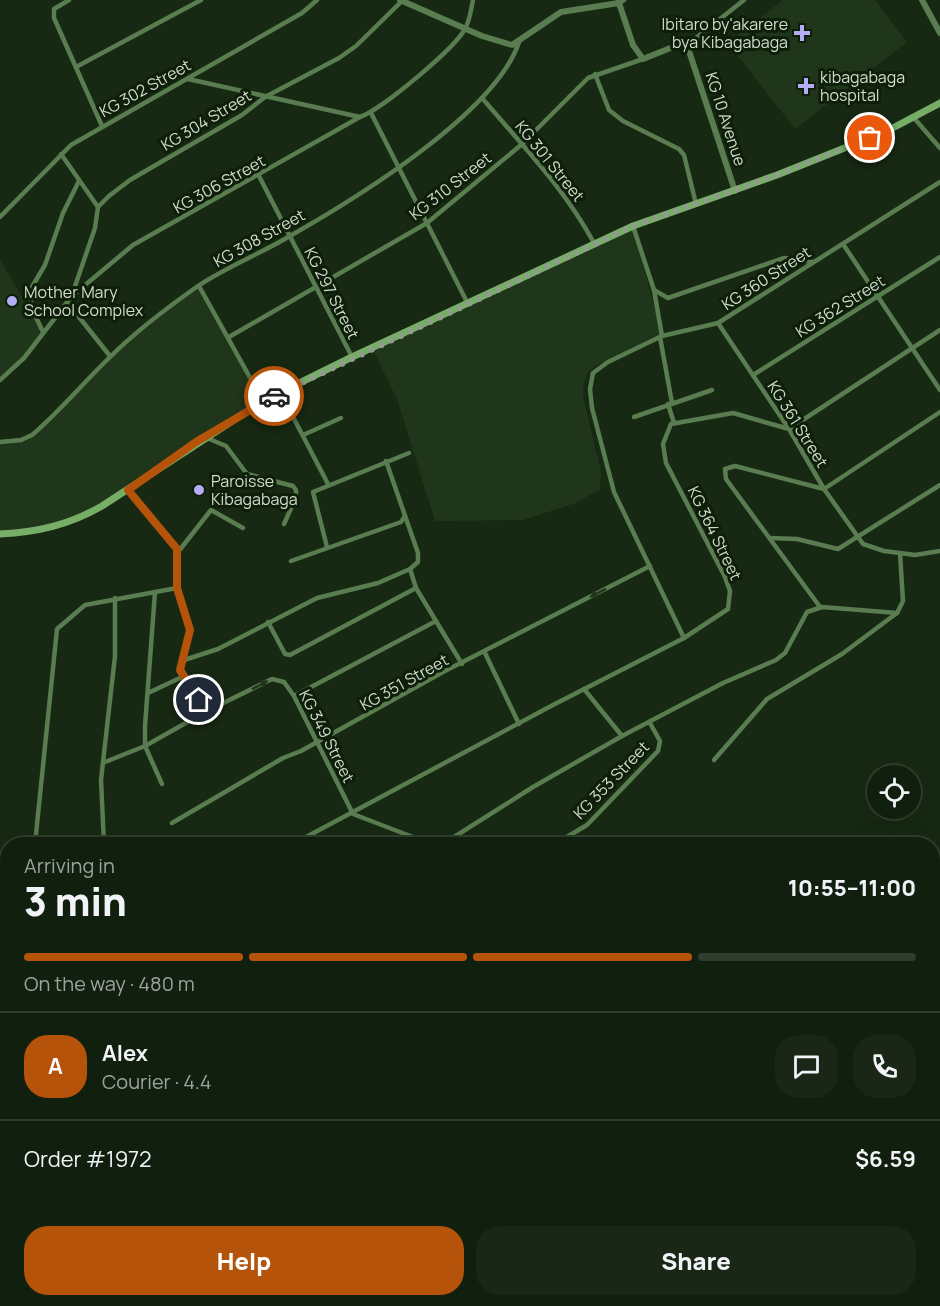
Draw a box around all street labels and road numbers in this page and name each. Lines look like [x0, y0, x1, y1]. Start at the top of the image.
street label: KG 302 Street [95, 54, 195, 122]
street label: KG 10 Avenue [700, 69, 752, 169]
street label: KG 304 Street [157, 84, 255, 156]
street label: KG 301 Street [510, 116, 590, 206]
street label: KG 310 Street [404, 147, 496, 225]
street label: KG 306 Street [169, 150, 269, 218]
street label: KG 308 Street [209, 204, 309, 272]
street label: KG 360 Street [717, 241, 815, 315]
street label: KG 297 Street [299, 243, 365, 343]
street label: KG 362 Street [791, 270, 889, 342]
street label: KG 361 Street [763, 376, 833, 472]
street label: KG 364 Street [683, 482, 747, 584]
street label: KG 351 Street [356, 649, 452, 715]
street label: KG 349 Street [294, 686, 360, 786]
street label: KG 353 Street [568, 736, 654, 824]

